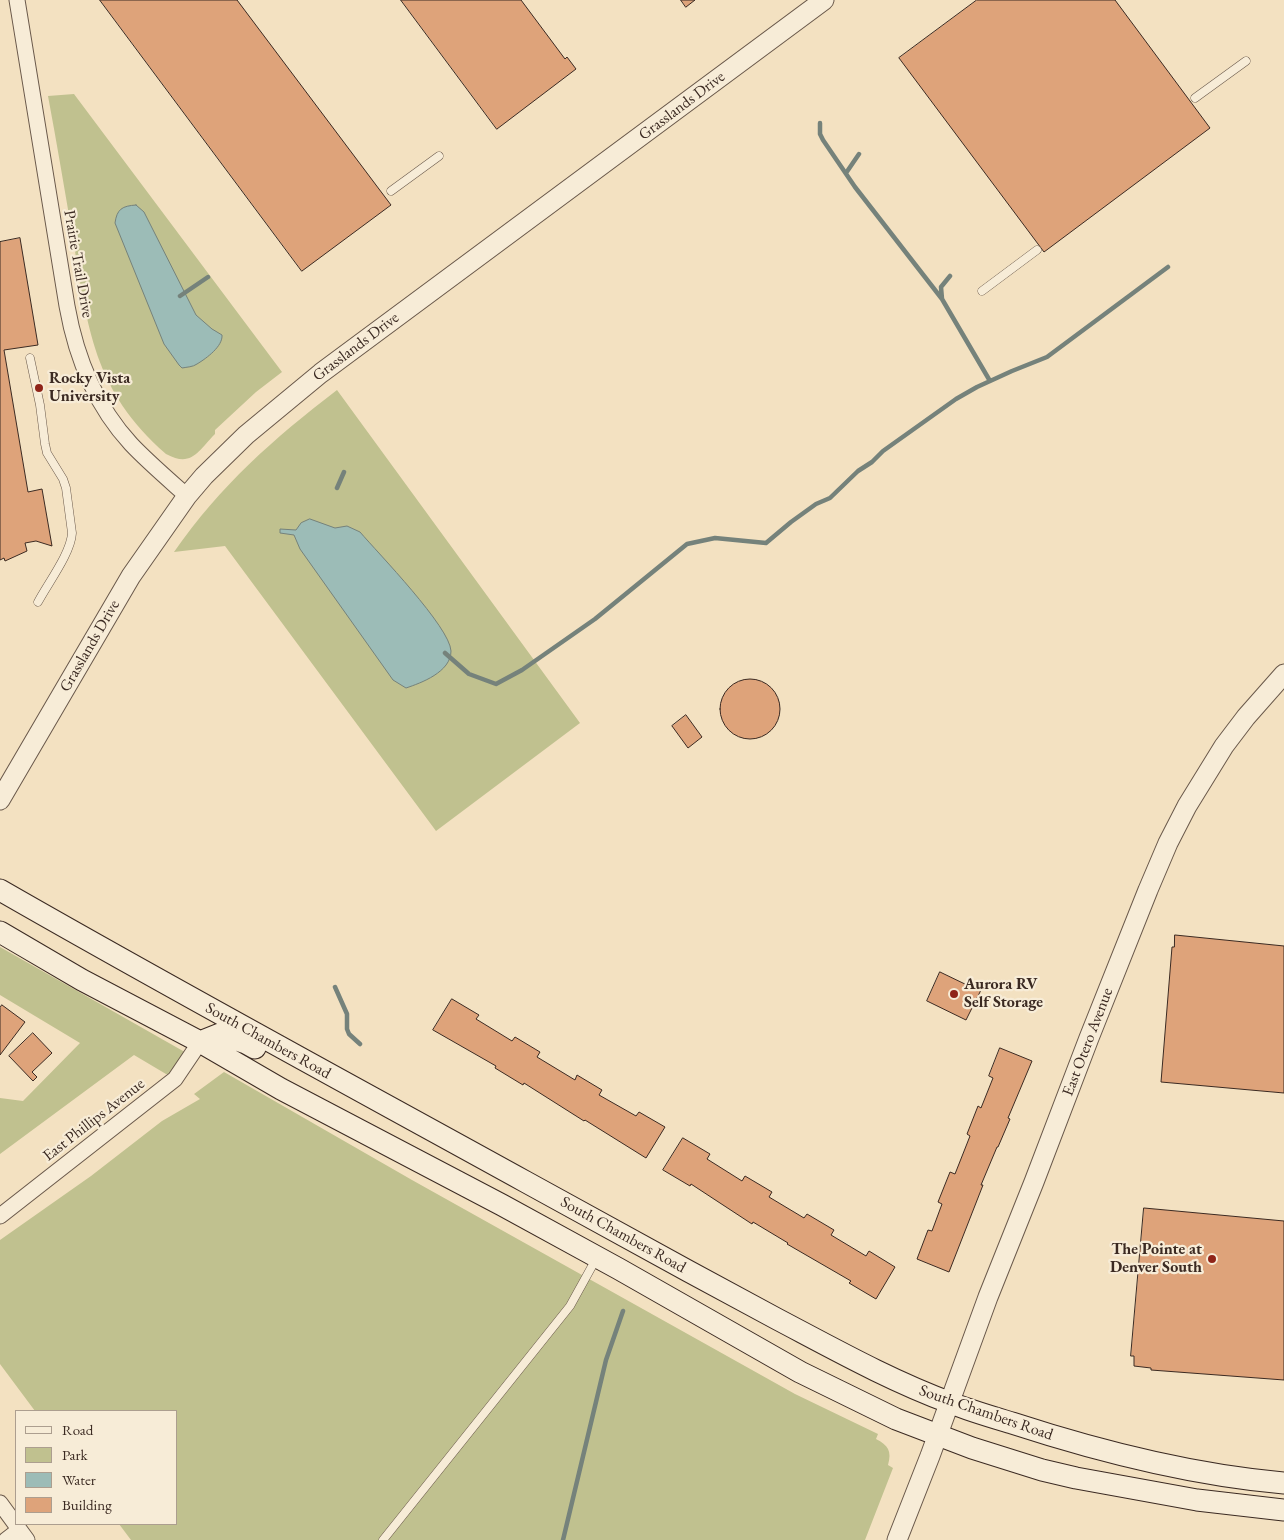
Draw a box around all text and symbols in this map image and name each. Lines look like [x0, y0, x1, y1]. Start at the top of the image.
street label: Grasslands Drive [635, 67, 729, 145]
street label: Prairie Trail Drive [59, 209, 97, 319]
street label: Grasslands Drive [309, 308, 403, 386]
place label: Rocky Vista University [49, 369, 130, 407]
marker: Rocky Vista University [33, 382, 45, 394]
street label: Grasslands Drive [56, 597, 124, 695]
place label: Aurora RV Self Storage [964, 975, 1043, 1013]
street label: East Otero Avenue [1059, 985, 1117, 1099]
marker: Aurora RV Self Storage [948, 988, 960, 1000]
street label: South Chambers Road [202, 999, 334, 1083]
street label: East Phillips Avenue [39, 1074, 149, 1166]
street label: South Chambers Road [557, 1193, 689, 1277]
place label: The Pointe at Denver South [1110, 1240, 1202, 1278]
marker: The Pointe at Denver South [1206, 1253, 1218, 1265]
street label: South Chambers Road [917, 1381, 1055, 1445]
legend [15, 1410, 178, 1525]
text: Road [62, 1420, 93, 1439]
text: Park [62, 1445, 88, 1464]
text: Water [62, 1470, 96, 1489]
text: Building [62, 1495, 112, 1514]

